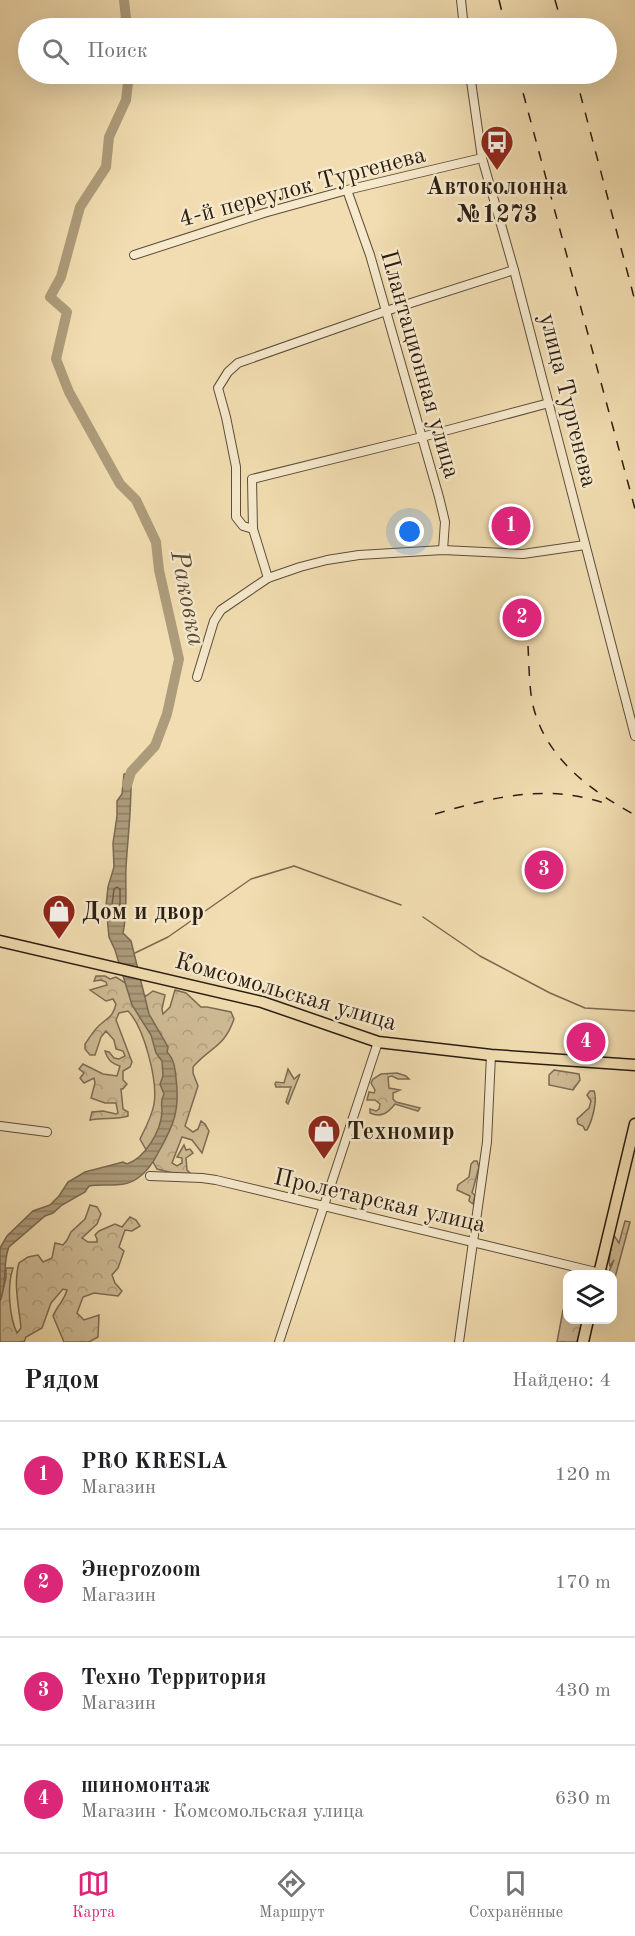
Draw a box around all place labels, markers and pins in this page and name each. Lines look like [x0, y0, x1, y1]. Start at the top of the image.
bus stop icon: Автоколонна №1273 [479, 124, 515, 171]
place label: Автоколонна №1273 [426, 176, 568, 228]
pin: 1 [492, 504, 530, 548]
pin: 2 [502, 596, 542, 640]
pin: 3 [524, 848, 564, 892]
shop icon: Дом и двор [41, 893, 77, 940]
place label: Дом и двор [82, 901, 204, 925]
pin: 4 [566, 1020, 606, 1064]
shop icon: Техномир [306, 1113, 342, 1160]
place label: Техномир [347, 1121, 455, 1145]

